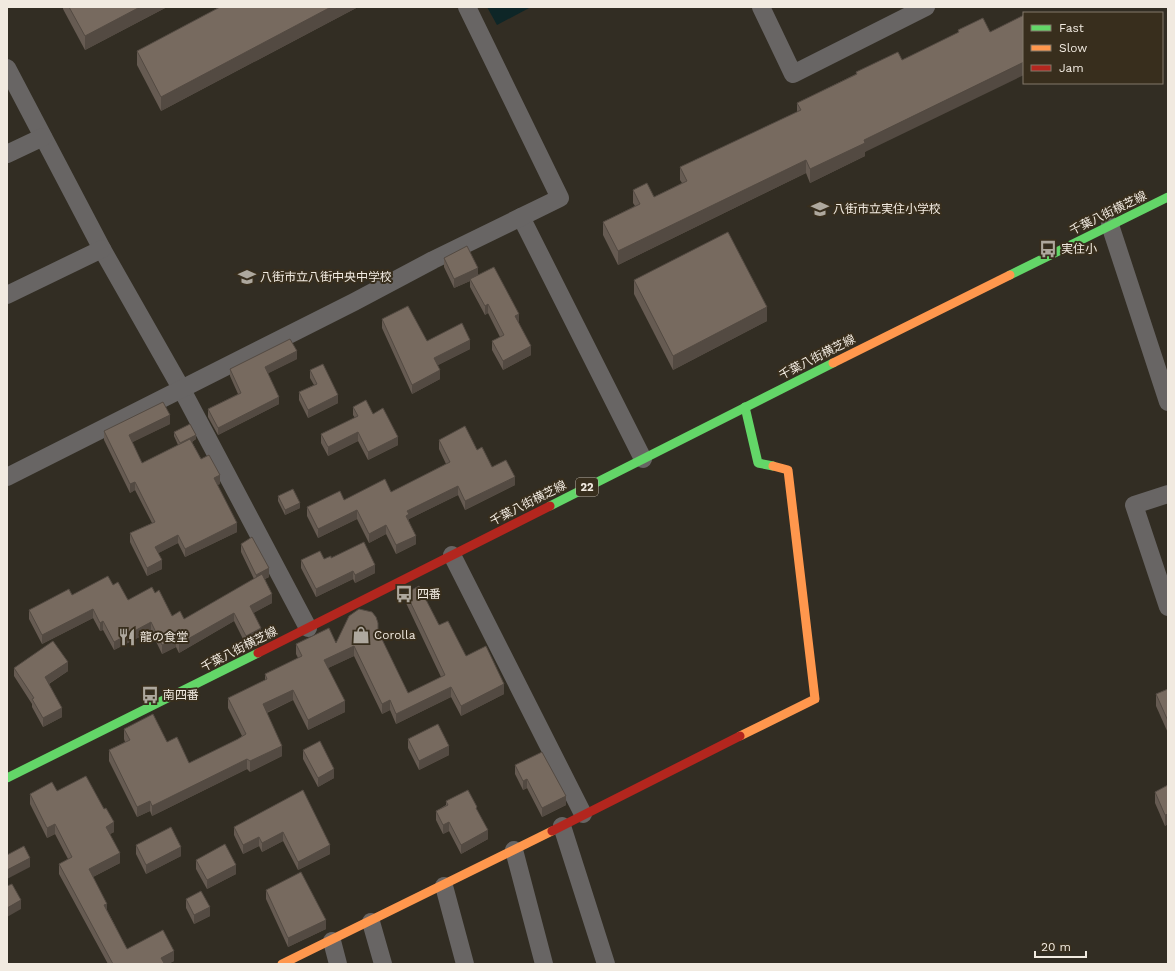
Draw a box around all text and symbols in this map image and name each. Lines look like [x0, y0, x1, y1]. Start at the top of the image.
legend [1023, 12, 1163, 84]
text: Fast [1059, 21, 1084, 35]
text: Slow [1059, 41, 1087, 55]
text: Jam [1059, 61, 1084, 75]
street label: 千葉八街横芝線 [1067, 188, 1149, 238]
school or university icon: 八街市立実住小学校 [810, 199, 830, 219]
place label: 八街市立実住小学校 [833, 202, 941, 216]
bus stop icon: 実住小 [1038, 239, 1058, 259]
place label: 実住小 [1061, 242, 1097, 256]
school or university icon: 八街市立八街中央中学校 [237, 267, 257, 287]
place label: 八街市立八街中央中学校 [260, 270, 392, 284]
street label: 千葉八街横芝線 [776, 332, 858, 382]
street label: 千葉八街横芝線 [487, 478, 569, 528]
road number: 22 [576, 478, 598, 496]
bus stop icon: 四番 [394, 584, 414, 604]
place label: 四番 [417, 587, 441, 601]
street label: 千葉八街横芝線 [198, 624, 280, 674]
shop icon: Corolla [351, 625, 371, 645]
restaurant icon: 龍の食堂 [117, 627, 137, 647]
place label: Corolla [374, 628, 416, 642]
place label: 龍の食堂 [140, 630, 188, 644]
bus stop icon: 南四番 [140, 685, 160, 705]
place label: 南四番 [163, 688, 199, 702]
scale bar [1035, 933, 1086, 959]
text: 20 m [1041, 940, 1071, 954]

